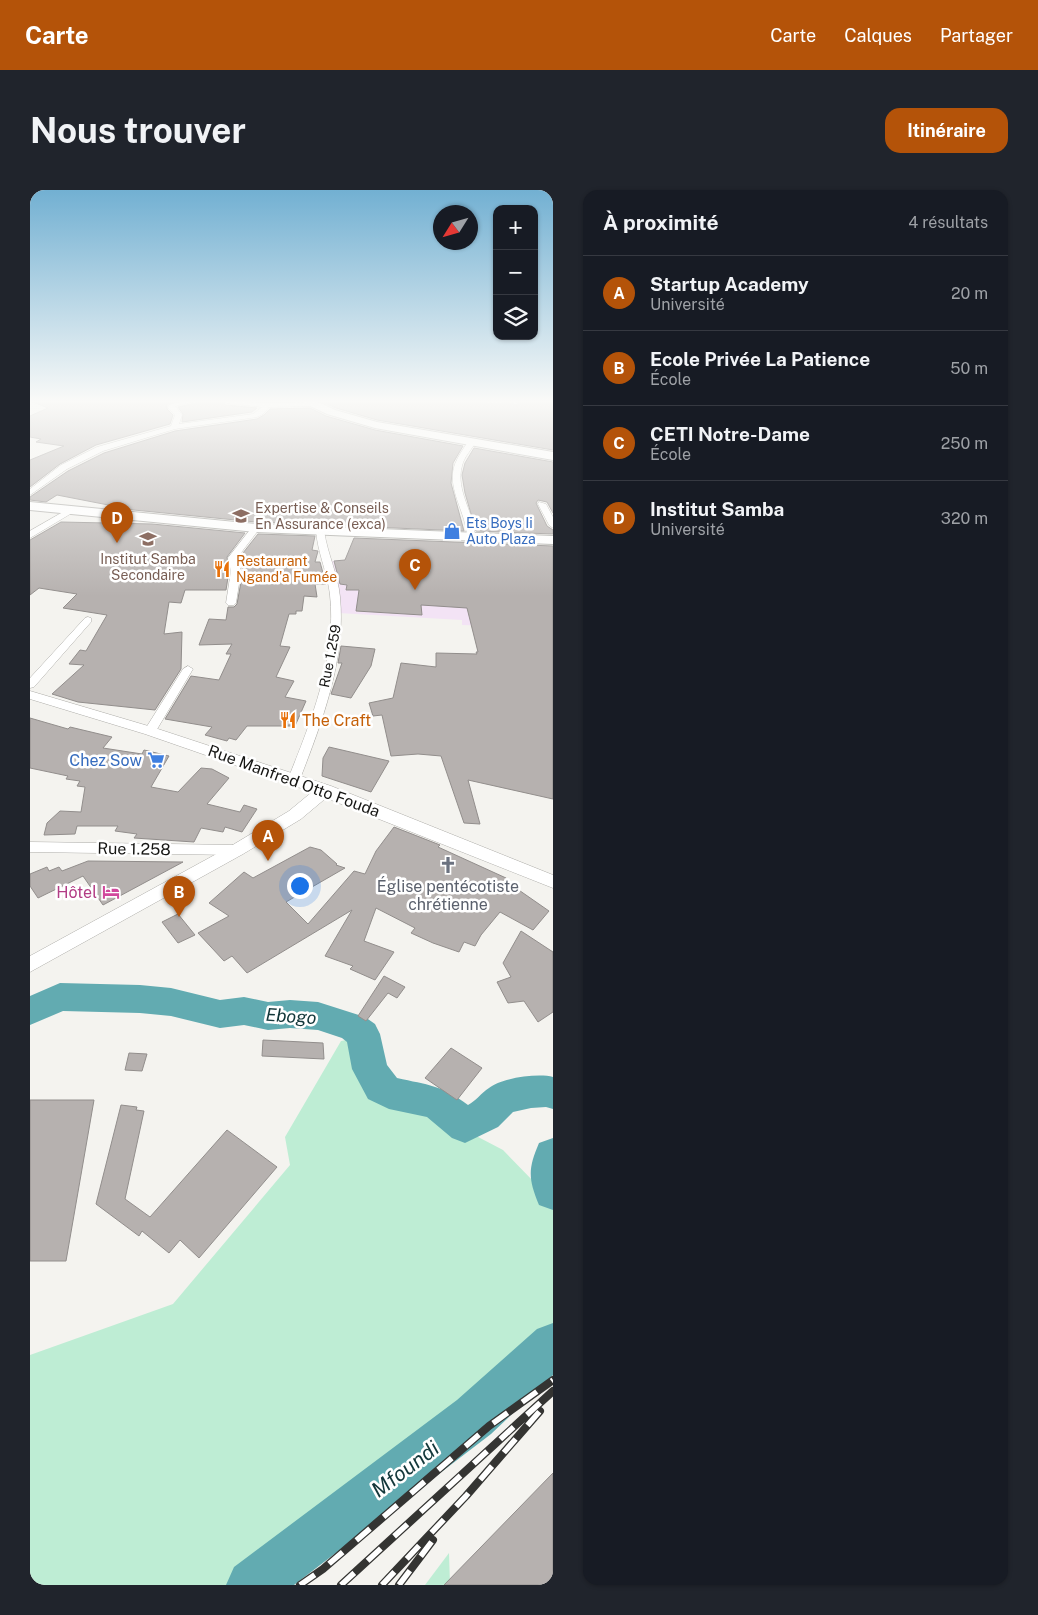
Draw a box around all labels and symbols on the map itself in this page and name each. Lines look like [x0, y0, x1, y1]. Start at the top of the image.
north arrow [433, 205, 478, 250]
place label: Expertise & Conseils En Assurance (exca) [255, 500, 389, 532]
pin: D [101, 502, 133, 543]
school or university icon: Expertise & Conseils En Assurance (exca) [231, 506, 251, 526]
place label: Ets Boys Ii Auto Plaza [466, 515, 536, 547]
shop icon: Ets Boys Ii Auto Plaza [442, 521, 462, 541]
school or university icon: Institut Samba Secondaire [138, 529, 158, 549]
pin: C [399, 549, 431, 590]
place label: Institut Samba Secondaire [100, 551, 196, 583]
place label: Restaurant Ngand'a Fumée [236, 553, 337, 585]
restaurant icon: Restaurant Ngand'a Fumée [212, 559, 232, 579]
street label: Rue 1.259 [316, 623, 344, 689]
restaurant icon: The Craft [278, 710, 298, 730]
place label: The Craft [302, 711, 371, 730]
street label: Rue Manfred Otto Fouda [205, 741, 383, 821]
supermarket icon: Chez Sow [146, 750, 166, 770]
place label: Chez Sow [69, 751, 143, 770]
pin: A [252, 820, 284, 861]
street label: Rue 1.258 [97, 839, 171, 859]
church icon: Église pentécotiste chrétienne [438, 855, 458, 875]
your location [287, 873, 313, 899]
pin: B [163, 876, 195, 917]
place label: Église pentécotiste chrétienne [377, 876, 519, 914]
hotel icon: Hôtel [101, 882, 121, 902]
place label: Hôtel [56, 883, 97, 902]
water label: Ebogo [265, 1004, 317, 1028]
water label: Mfoundi [366, 1435, 444, 1503]

